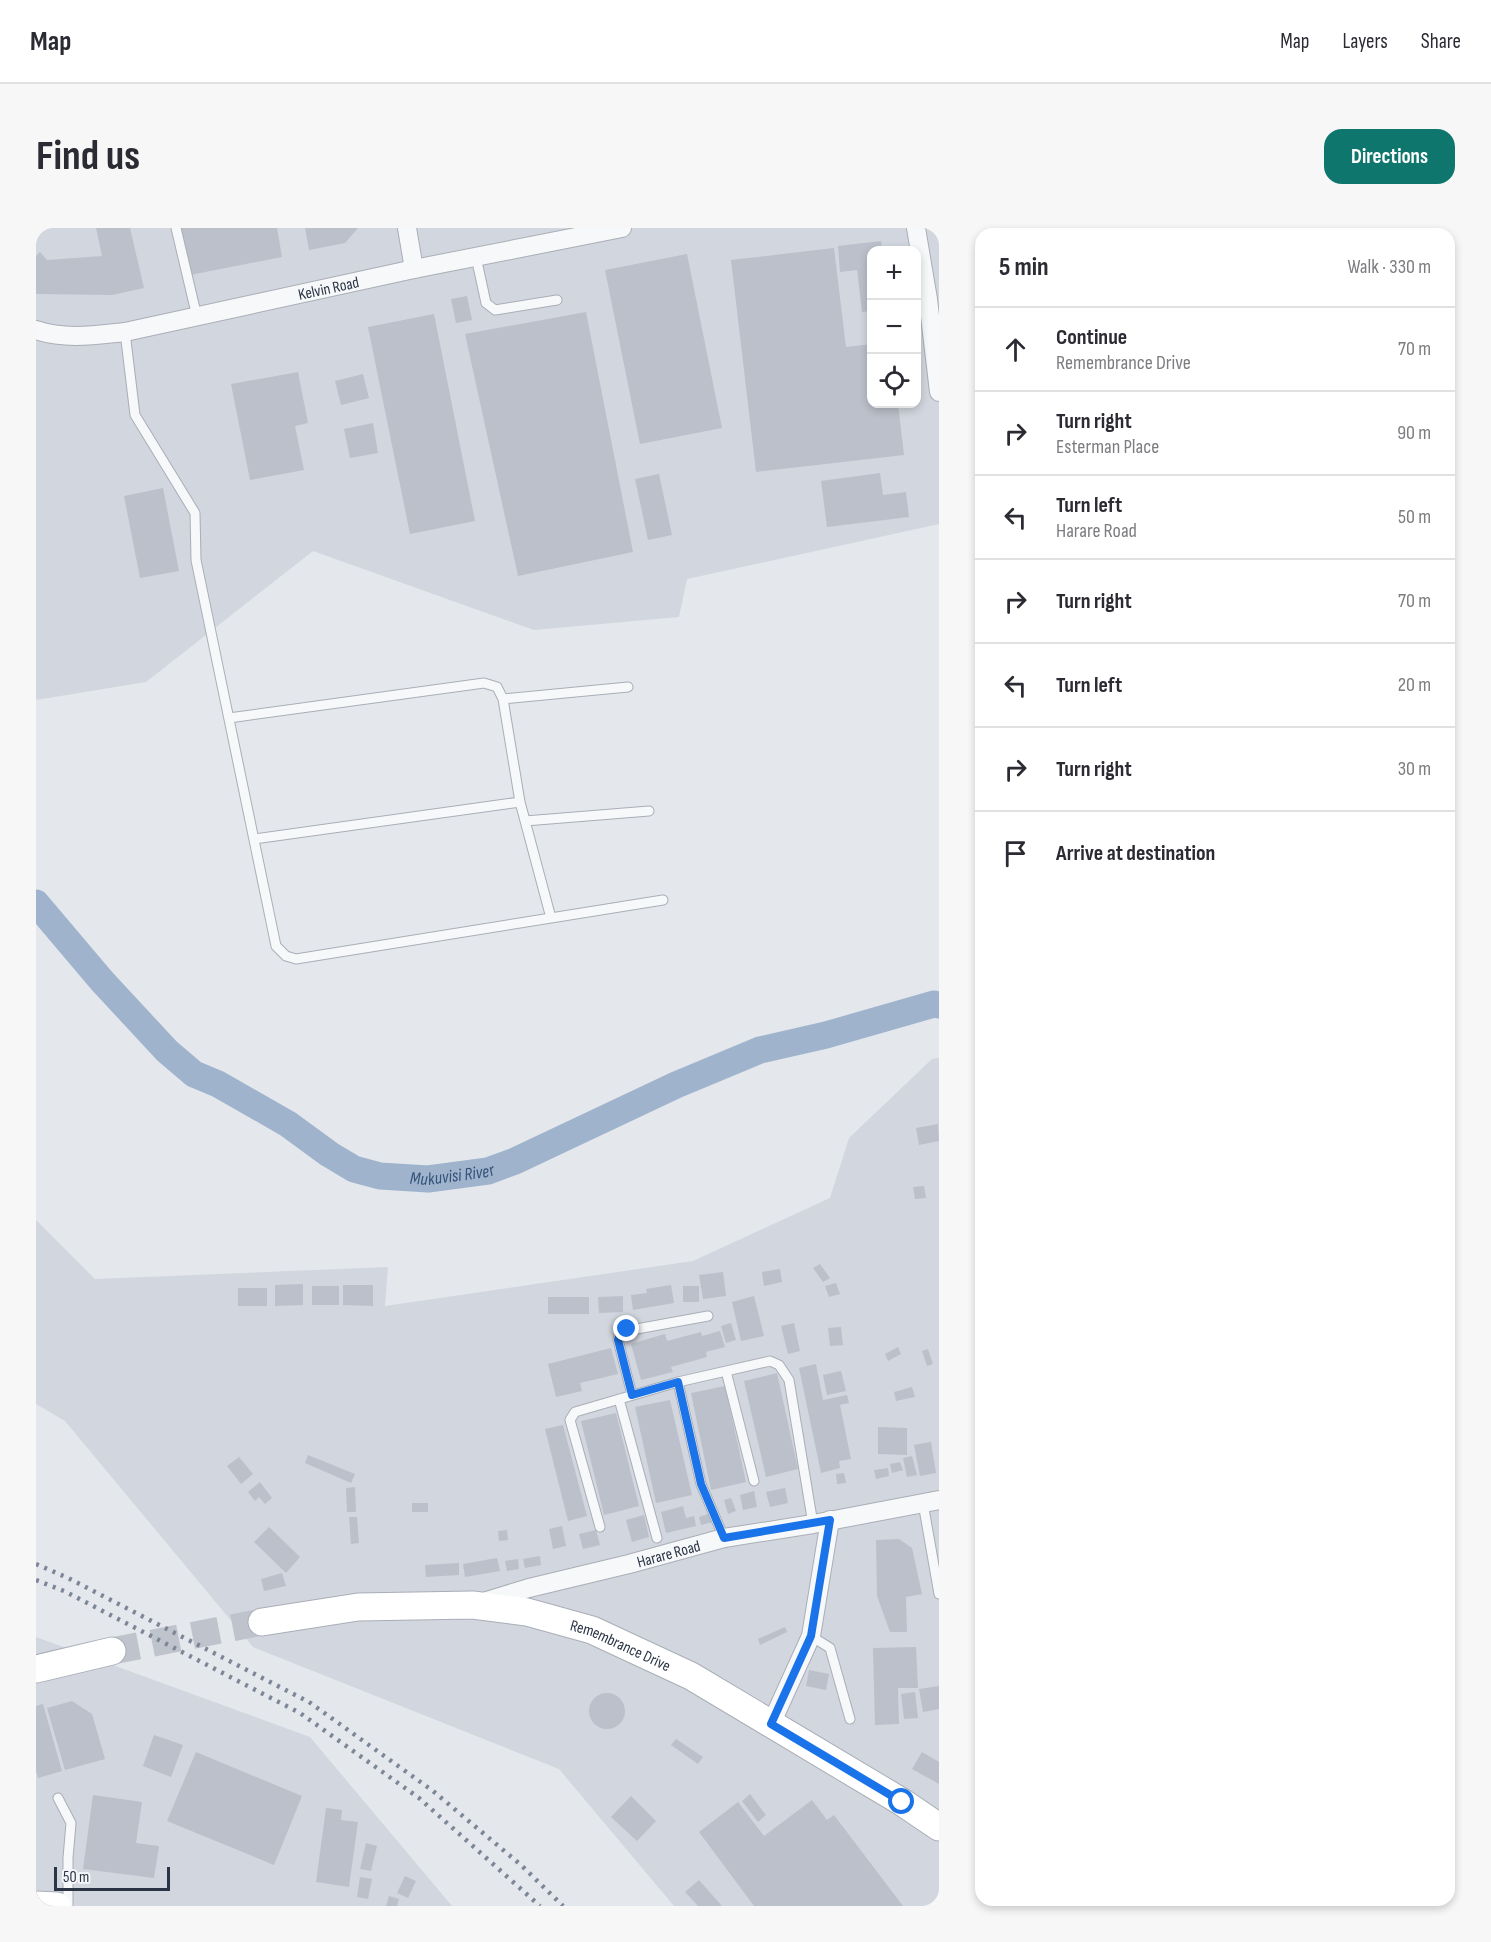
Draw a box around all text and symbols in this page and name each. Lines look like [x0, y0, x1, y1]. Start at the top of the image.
text: Map [30, 25, 71, 58]
text: Map [1280, 29, 1309, 54]
text: Layers [1342, 29, 1388, 54]
text: Share [1421, 29, 1461, 54]
button: Directions [1324, 129, 1455, 184]
text: Find us [36, 131, 140, 182]
map controls [867, 246, 921, 408]
button: + [867, 246, 921, 300]
text: 5 min [999, 252, 1049, 283]
text: Walk · 330 m [1347, 255, 1431, 279]
street label: Kelvin Road [297, 273, 361, 305]
button: − [867, 300, 921, 354]
text: Continue [1056, 324, 1127, 351]
icon: ahead [999, 333, 1032, 366]
text: 70 m [1398, 337, 1431, 361]
text: Remembrance Drive [1056, 351, 1191, 375]
button: locate [867, 354, 921, 408]
text: Turn right [1056, 408, 1132, 435]
icon: right [999, 417, 1032, 450]
text: 90 m [1397, 421, 1431, 445]
text: Esterman Place [1056, 435, 1159, 459]
text: Turn left [1056, 492, 1122, 519]
icon: left [999, 501, 1032, 534]
text: 50 m [1398, 505, 1431, 529]
text: Harare Road [1056, 519, 1137, 543]
icon: right [999, 585, 1032, 618]
text: Turn right [1056, 588, 1132, 615]
text: 70 m [1398, 589, 1431, 613]
icon: left [999, 669, 1032, 702]
text: Turn left [1056, 672, 1122, 699]
text: 20 m [1398, 673, 1431, 697]
icon: right [999, 753, 1032, 786]
text: Turn right [1056, 756, 1132, 783]
text: 30 m [1398, 757, 1431, 781]
icon: arrive [999, 837, 1032, 870]
text: Arrive at destination [1056, 840, 1215, 867]
water label: Mukuvisi River [409, 1159, 498, 1190]
route end [613, 1315, 639, 1341]
street label: Harare Road [635, 1537, 703, 1572]
street label: Remembrance Drive [568, 1616, 673, 1676]
route start [888, 1788, 914, 1814]
scale bar [54, 1864, 170, 1892]
text: 50 m [63, 1868, 89, 1887]

